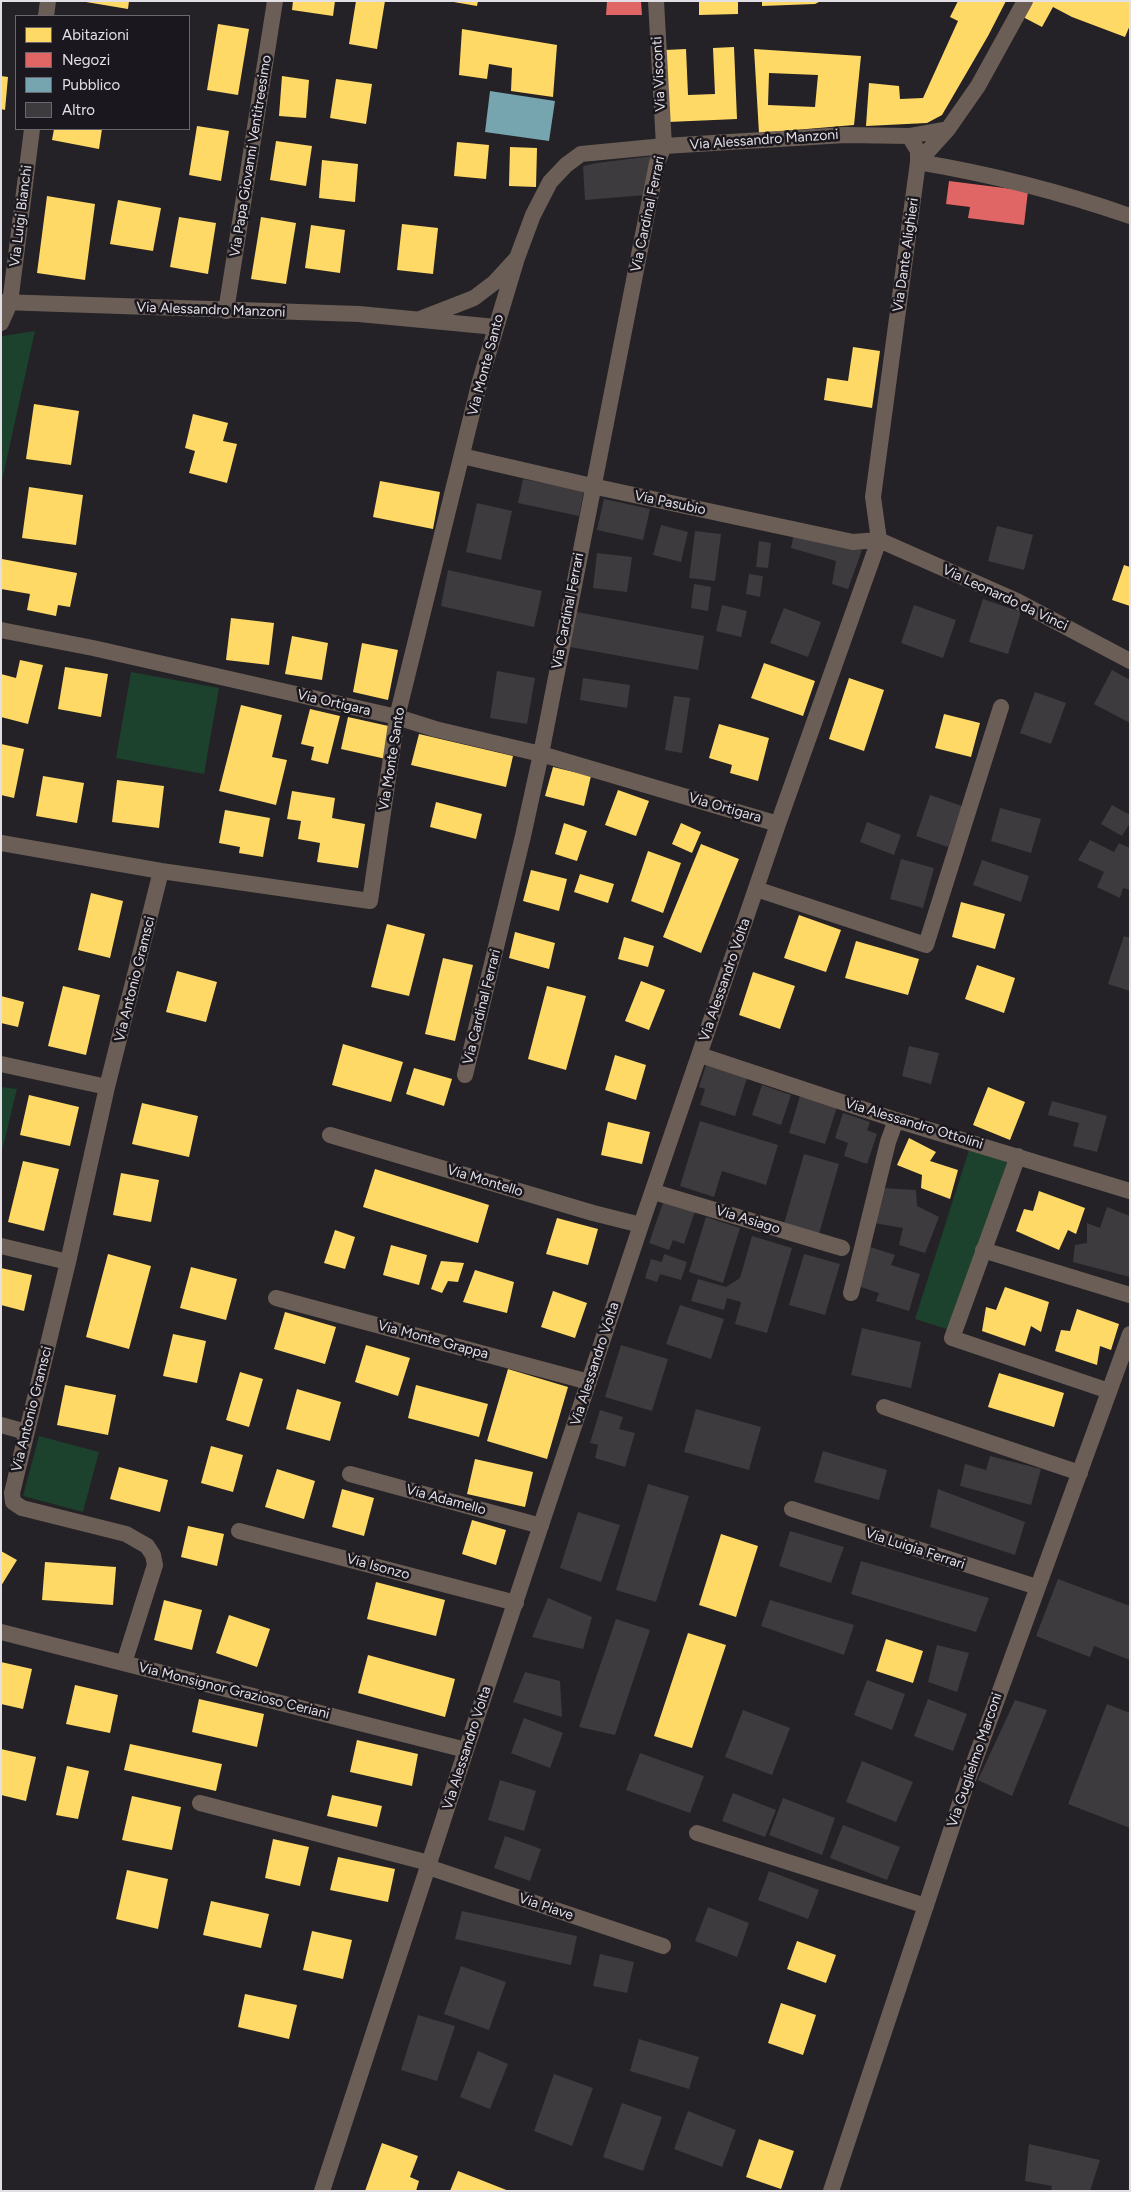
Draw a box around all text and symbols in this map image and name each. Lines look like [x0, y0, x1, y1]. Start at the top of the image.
legend [15, 15, 190, 130]
text: Abitazioni [62, 26, 129, 44]
street label: Via Visconti [649, 36, 669, 112]
text: Negozi [62, 51, 110, 69]
street label: Via Papa Giovanni Ventitreesimo [227, 54, 275, 258]
text: Pubblico [62, 76, 120, 94]
text: Altro [62, 101, 95, 119]
street label: Via Alessandro Manzoni [689, 126, 839, 154]
street label: Via Cardinal Ferrari [627, 154, 669, 274]
street label: Via Luigi Bianchi [6, 164, 36, 268]
street label: Via Dante Alighieri [890, 197, 922, 313]
street label: Via Alessandro Manzoni [136, 299, 286, 321]
street label: Via Monte Santo [464, 312, 508, 418]
street label: Via Pasubio [633, 487, 707, 519]
street label: Via Cardinal Ferrari [548, 551, 588, 671]
street label: Via Leonardo da Vinci [940, 562, 1070, 634]
street label: Via Ortigara [296, 686, 372, 720]
street label: Via Monte Santo [376, 706, 408, 812]
street label: Via Ortigara [687, 790, 763, 826]
street label: Via Antonio Gramsci [111, 915, 159, 1043]
street label: Via Alessandro Volta [696, 916, 754, 1044]
street label: Via Cardinal Ferrari [460, 948, 504, 1066]
street label: Via Alessandro Ottolini [843, 1095, 985, 1153]
street label: Via Montello [445, 1161, 525, 1201]
street label: Via Asiago [714, 1202, 782, 1238]
street label: Via Alessandro Volta [567, 1300, 623, 1428]
street label: Via Monte Grappa [376, 1317, 490, 1363]
street label: Via Antonio Gramsci [8, 1345, 56, 1473]
street label: Via Adamello [404, 1481, 488, 1519]
street label: Via Luigia Ferrari [863, 1525, 967, 1573]
street label: Via Isonzo [345, 1551, 411, 1583]
street label: Via Monsignor Grazioso Ceriani [137, 1659, 331, 1723]
street label: Via Alessandro Volta [439, 1684, 495, 1812]
street label: Via Guglielmo Marconi [944, 1690, 1006, 1830]
street label: Via Piave [516, 1890, 576, 1924]

